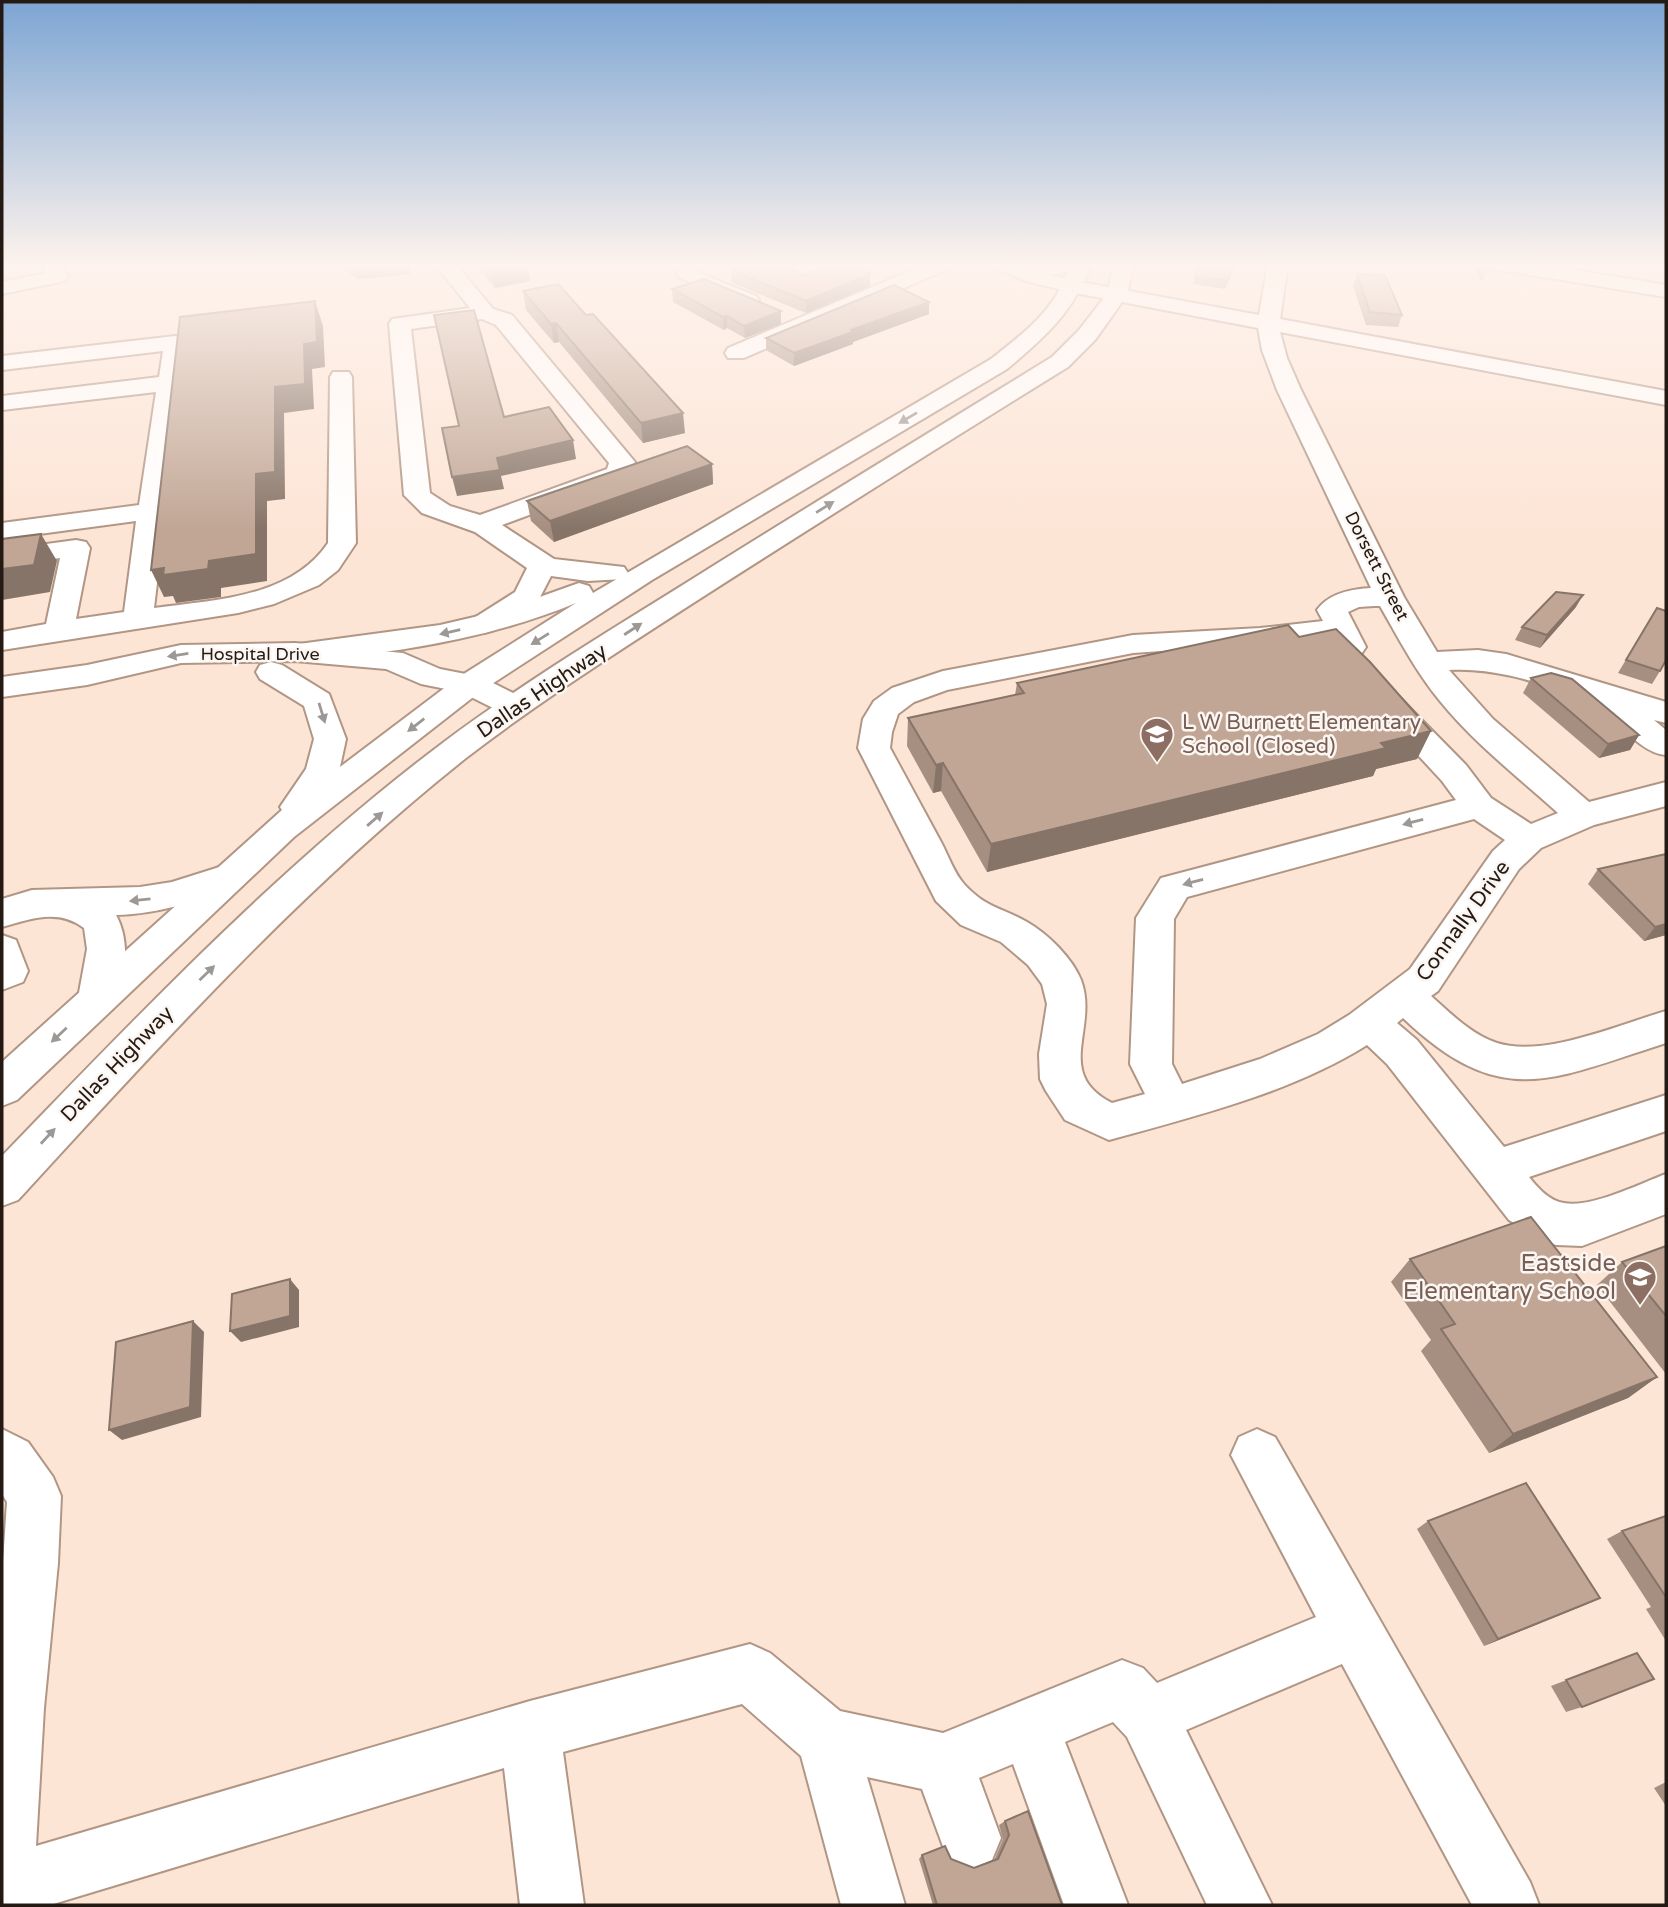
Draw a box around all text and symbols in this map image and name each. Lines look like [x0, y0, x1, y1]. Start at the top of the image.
one-way arrow [898, 412, 917, 424]
one-way arrow [816, 501, 835, 514]
street label: Dorsett Street [1340, 508, 1414, 624]
one-way arrow [624, 623, 643, 636]
one-way arrow [439, 627, 461, 638]
one-way arrow [531, 632, 550, 645]
street label: Dallas Highway [472, 638, 612, 744]
street label: Hospital Drive [200, 643, 320, 665]
one-way arrow [167, 650, 189, 661]
one-way arrow [317, 702, 328, 723]
place label: L W Burnett Elementary School (Closed) [1182, 710, 1421, 759]
school or university icon: L W Burnett Elementary School (Closed) [1138, 715, 1176, 764]
one-way arrow [407, 718, 425, 733]
one-way arrow [366, 812, 383, 827]
one-way arrow [1402, 818, 1423, 828]
street label: Connally Drive [1411, 856, 1515, 986]
one-way arrow [1182, 877, 1203, 887]
one-way arrow [129, 895, 151, 906]
one-way arrow [199, 965, 215, 981]
street label: Dallas Highway [55, 1001, 179, 1127]
one-way arrow [51, 1026, 68, 1042]
one-way arrow [40, 1128, 56, 1145]
place label: Eastside Elementary School [1403, 1249, 1616, 1306]
school or university icon: Eastside Elementary School [1621, 1258, 1659, 1307]

